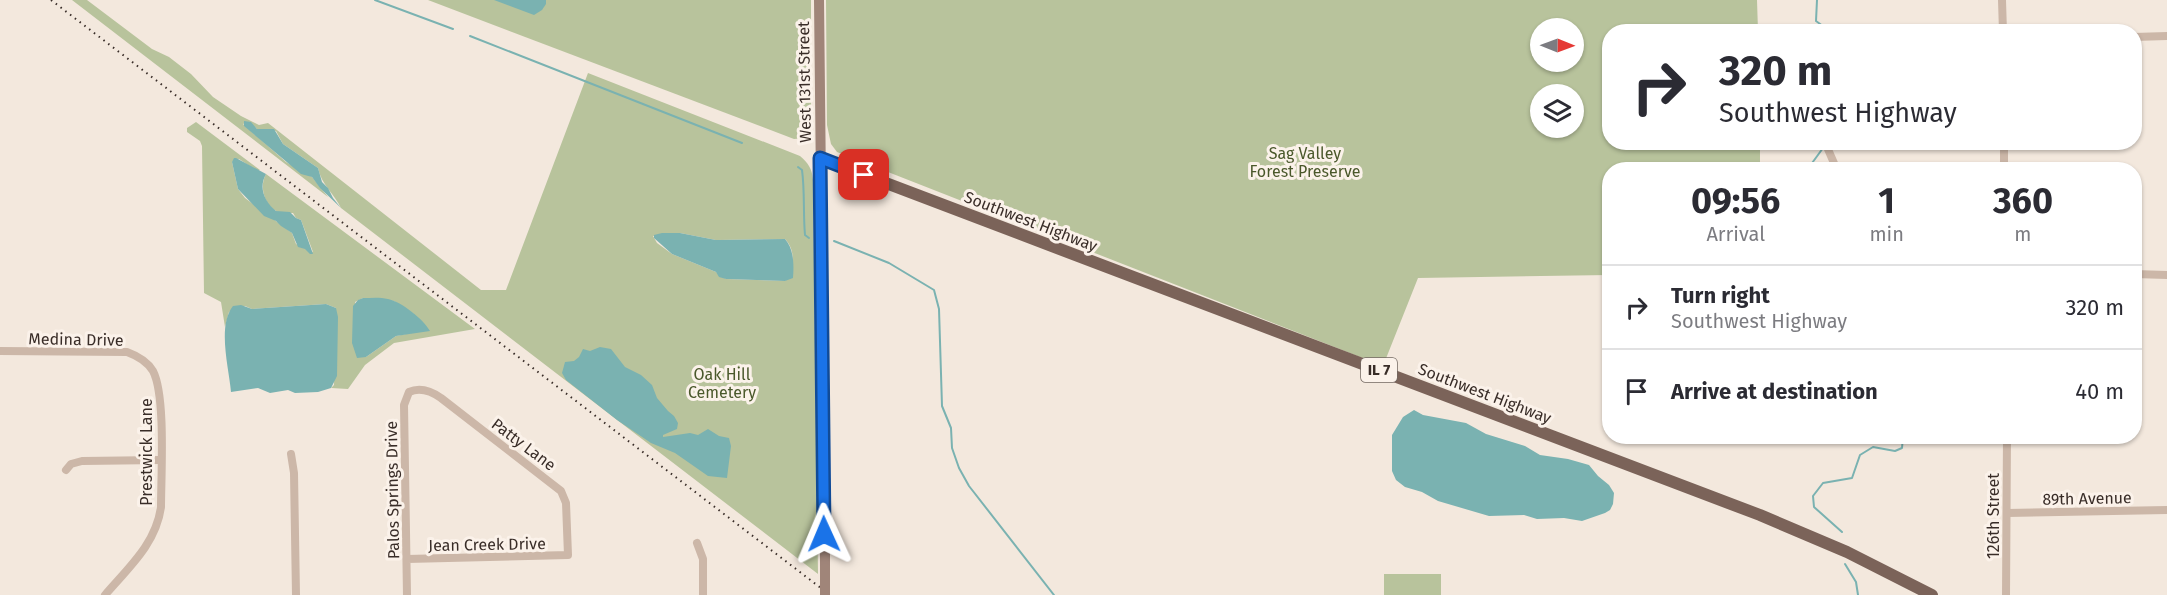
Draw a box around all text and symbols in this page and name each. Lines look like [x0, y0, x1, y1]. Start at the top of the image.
north arrow [1530, 18, 1584, 72]
map controls [1530, 18, 1584, 138]
street label: West 131st Street [794, 21, 815, 143]
text: 320 m [1719, 46, 1832, 96]
icon: right [1620, 48, 1698, 126]
button: layers [1530, 84, 1584, 138]
text: Southwest Highway [1719, 97, 1957, 129]
park label: Sag Valley Forest Preserve [1250, 144, 1360, 181]
pin [838, 149, 889, 200]
icon: arrive [847, 158, 880, 191]
text: 09:56 [1691, 179, 1780, 223]
text: 1 [1878, 179, 1895, 223]
text: 360 [1993, 179, 2053, 223]
street label: Southwest Highway [962, 187, 1100, 256]
text: Arrival [1706, 222, 1765, 246]
text: min [1869, 222, 1904, 246]
text: m [2014, 222, 2032, 246]
text: Turn right [1671, 282, 1770, 309]
icon: right [1620, 291, 1653, 324]
text: 320 m [2065, 294, 2124, 321]
text: Southwest Highway [1671, 309, 1847, 333]
street label: Medina Drive [28, 329, 124, 350]
road number: IL 7 [1361, 358, 1397, 382]
street label: Southwest Highway [1416, 359, 1554, 428]
park label: Oak Hill Cemetery [688, 365, 756, 402]
icon: arrive [1620, 375, 1653, 408]
text: Arrive at destination [1671, 378, 1878, 405]
text: 40 m [2075, 378, 2124, 405]
street label: Prestwick Lane [137, 398, 156, 506]
street label: Patty Lane [488, 414, 559, 475]
street label: Palos Springs Drive [382, 421, 403, 559]
street label: 126th Street [1984, 473, 2003, 559]
street label: 89th Avenue [2042, 488, 2132, 509]
position arrow [792, 502, 856, 566]
street label: Jean Creek Drive [428, 534, 546, 555]

